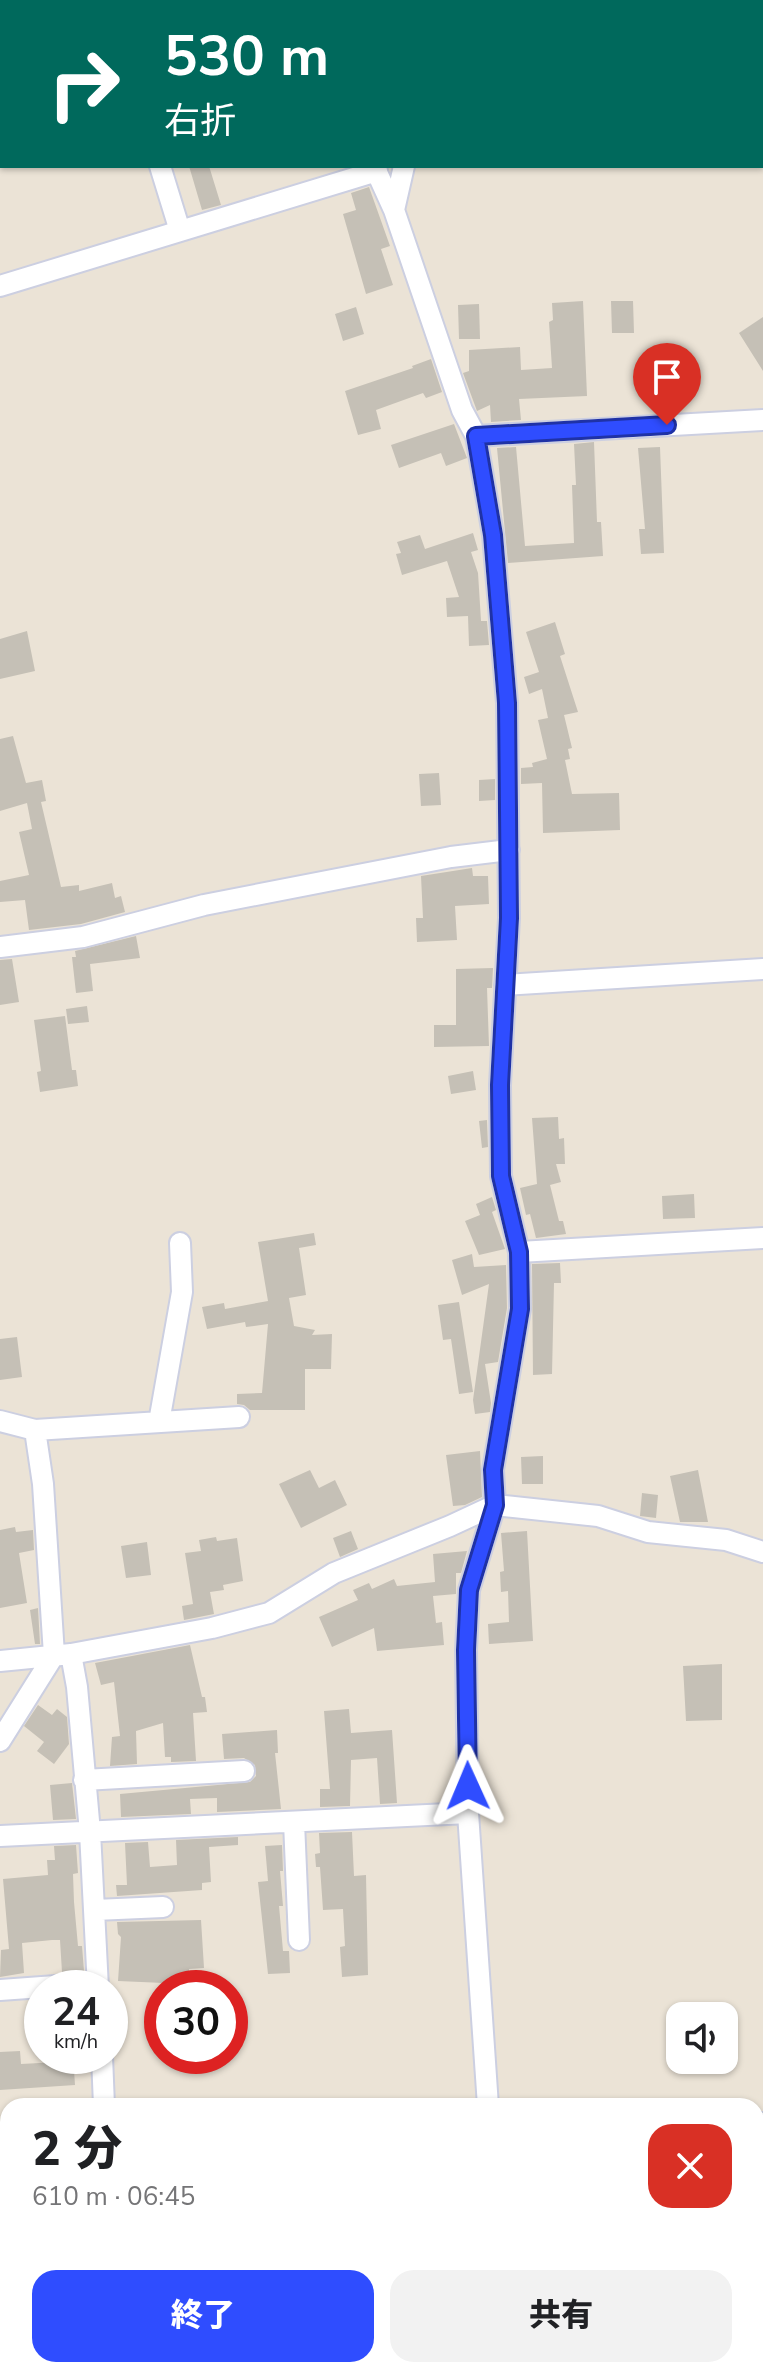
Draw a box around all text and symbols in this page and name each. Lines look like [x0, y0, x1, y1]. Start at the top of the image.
text: 530 m [164, 18, 329, 95]
icon: right [32, 32, 136, 136]
text: 右折 [164, 97, 236, 146]
pin [633, 343, 701, 425]
icon: arrive [645, 355, 689, 399]
position arrow [426, 1744, 510, 1828]
speed limit sign: 30 [144, 1970, 248, 2074]
text: 24 [52, 1985, 100, 2039]
map controls [666, 2002, 738, 2074]
button: sound [666, 2002, 738, 2074]
text: km/h [54, 2028, 98, 2055]
text: 2 分 [32, 2116, 122, 2182]
button: close [648, 2124, 732, 2208]
text: 610 m · 06:45 [32, 2179, 195, 2214]
button: 終了 [32, 2270, 374, 2362]
button: 共有 [390, 2270, 732, 2362]

